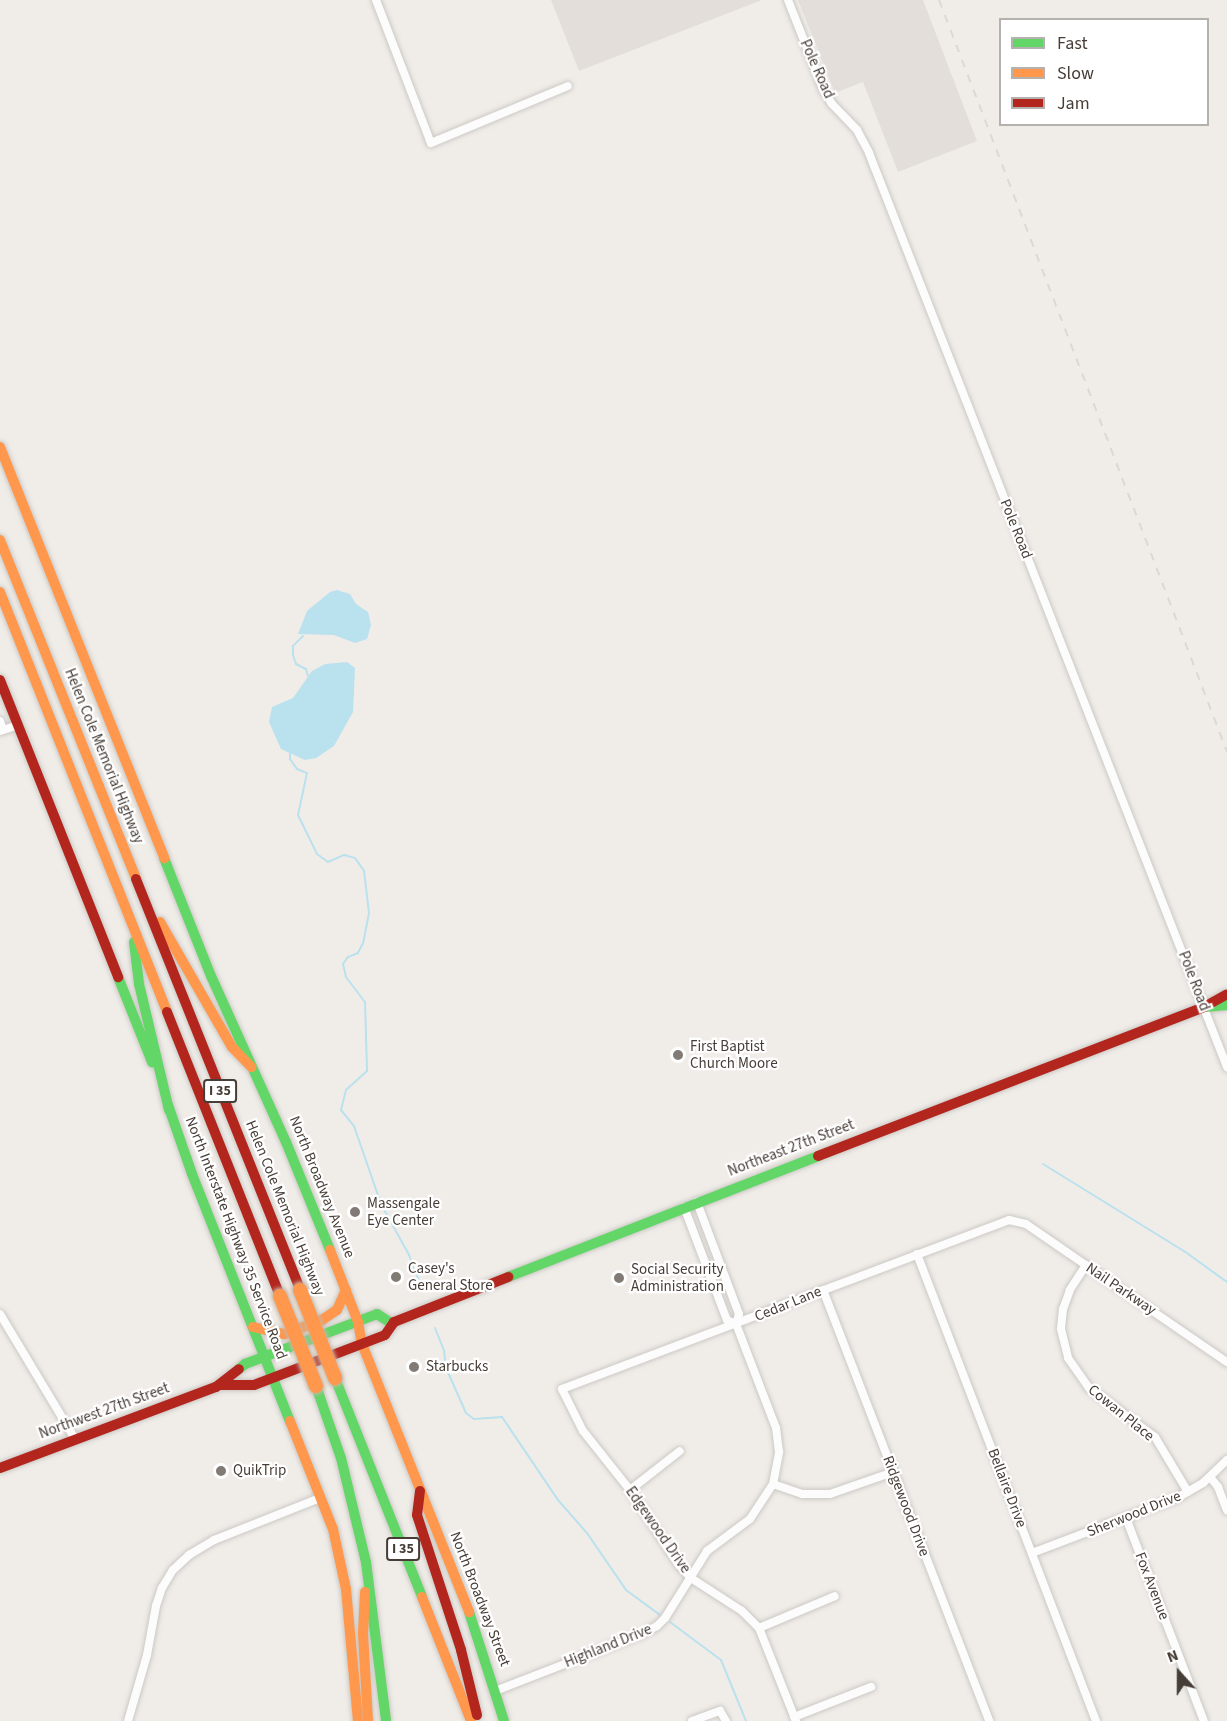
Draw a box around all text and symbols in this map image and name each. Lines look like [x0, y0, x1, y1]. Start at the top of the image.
legend [999, 18, 1209, 126]
text: Fast [1057, 31, 1088, 56]
street label: Pole Road [796, 37, 838, 101]
text: Slow [1057, 61, 1094, 86]
text: Jam [1057, 91, 1090, 116]
street label: Pole Road [996, 497, 1036, 561]
street label: Helen Cole Memorial Highway [61, 666, 147, 846]
street label: Pole Road [1174, 948, 1214, 1014]
place label: First Baptist Church Moore [690, 1037, 778, 1072]
marker: First Baptist Church Moore [671, 1048, 685, 1062]
road number: I 35 [202, 1080, 238, 1102]
street label: North Broadway Avenue [285, 1113, 359, 1261]
street label: North Interstate Highway 35 Service Road [181, 1114, 291, 1362]
street label: Northeast 27th Street [725, 1116, 857, 1180]
street label: Helen Cole Memorial Highway [242, 1118, 328, 1298]
place label: Massengale Eye Center [367, 1194, 440, 1229]
marker: Massengale Eye Center [348, 1205, 362, 1219]
place label: Casey's General Store [408, 1259, 493, 1294]
street label: Nail Parkway [1082, 1259, 1160, 1319]
place label: Social Security Administration [631, 1260, 724, 1295]
marker: Casey's General Store [389, 1270, 403, 1284]
marker: Social Security Administration [612, 1271, 626, 1285]
street label: Cedar Lane [752, 1282, 824, 1326]
place label: Starbucks [426, 1358, 488, 1376]
marker: Starbucks [407, 1360, 421, 1374]
street label: Northwest 27th Street [36, 1379, 172, 1443]
street label: Cowan Place [1084, 1381, 1158, 1445]
street label: Bellaire Drive [984, 1446, 1030, 1530]
street label: Ridgewood Drive [879, 1453, 933, 1559]
place label: QuikTrip [233, 1462, 286, 1480]
marker: QuikTrip [214, 1464, 228, 1478]
street label: Edgewood Drive [621, 1483, 695, 1577]
street label: Sherwood Drive [1084, 1487, 1184, 1541]
street label: North Broadway Street [446, 1529, 514, 1669]
road number: I 35 [385, 1538, 421, 1560]
street label: Fox Avenue [1131, 1550, 1173, 1622]
street label: Highland Drive [562, 1620, 654, 1672]
north arrow [1149, 1643, 1209, 1703]
text: N [1164, 1644, 1181, 1668]

